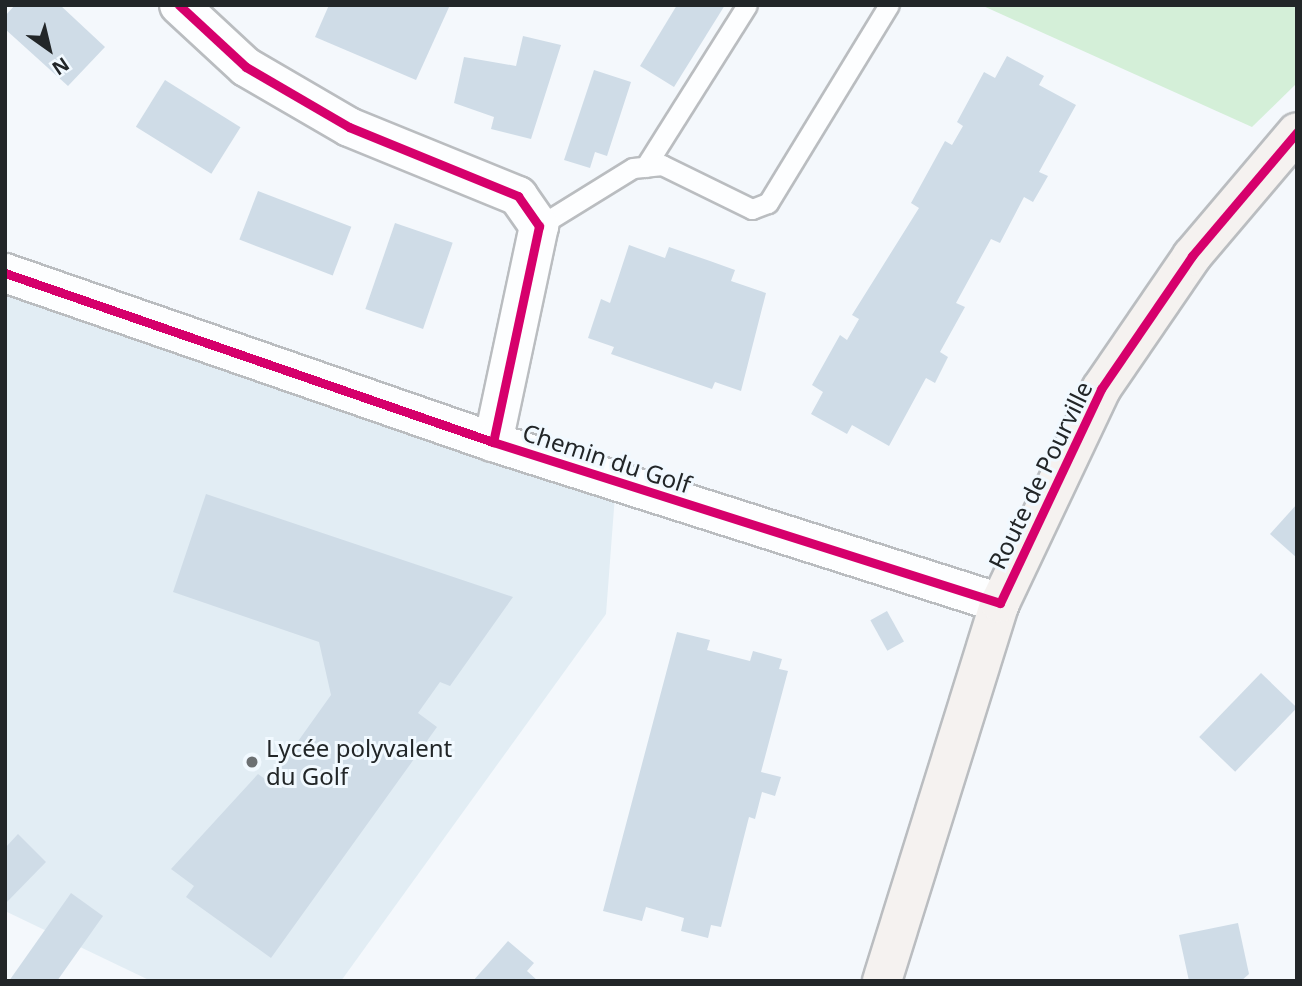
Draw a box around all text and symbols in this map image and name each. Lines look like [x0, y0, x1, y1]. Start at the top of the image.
north arrow [14, 14, 84, 84]
text: N [47, 51, 74, 82]
street label: Route de Pourville [982, 376, 1098, 574]
street label: Chemin du Golf [519, 417, 695, 499]
place label: Lycée polyvalent du Golf [266, 734, 452, 790]
marker: Lycée polyvalent du Golf [244, 754, 260, 770]

